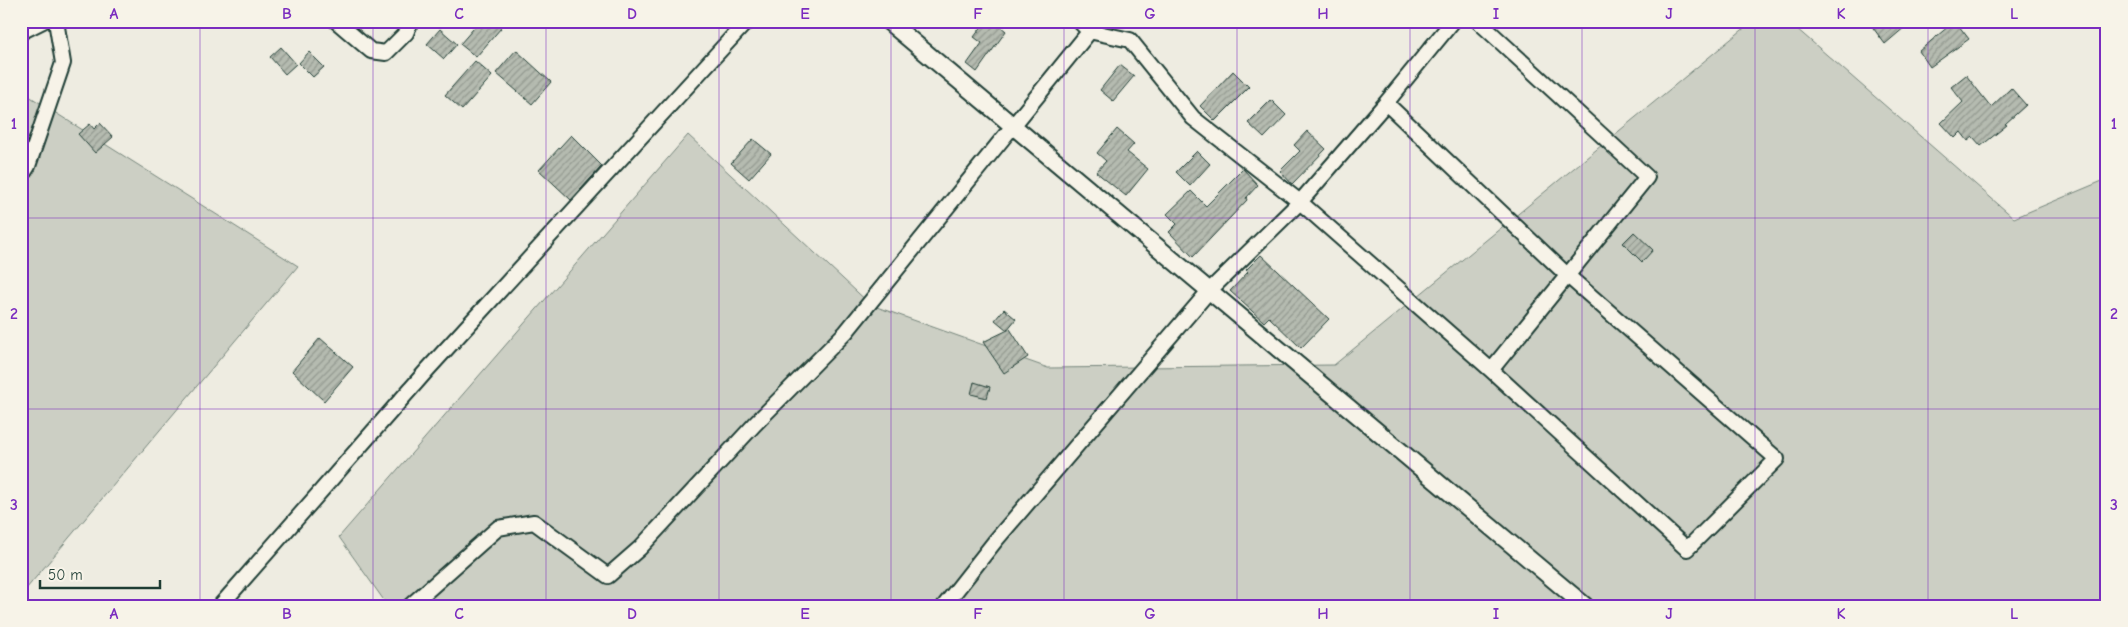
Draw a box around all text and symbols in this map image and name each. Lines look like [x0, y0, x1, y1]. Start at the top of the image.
text: A [110, 5, 119, 23]
text: B [282, 5, 292, 23]
text: C [454, 5, 464, 23]
text: D [627, 5, 637, 23]
text: E [800, 5, 810, 23]
text: F [973, 5, 983, 23]
text: G [1144, 5, 1156, 23]
text: H [1317, 5, 1329, 23]
text: I [1493, 5, 1499, 23]
text: J [1665, 5, 1673, 23]
text: K [1836, 5, 1846, 23]
text: L [2010, 5, 2018, 23]
text: 1 [11, 115, 17, 133]
text: 1 [2111, 115, 2117, 133]
text: 2 [10, 305, 18, 323]
text: 2 [2110, 305, 2118, 323]
text: 3 [10, 496, 18, 514]
text: 3 [2110, 496, 2118, 514]
scale bar [40, 557, 160, 589]
text: 50 m [48, 566, 83, 584]
text: A [110, 605, 119, 623]
text: B [282, 605, 292, 623]
text: C [454, 605, 464, 623]
text: D [627, 605, 637, 623]
text: E [800, 605, 810, 623]
text: F [973, 605, 983, 623]
text: G [1144, 605, 1156, 623]
text: H [1317, 605, 1329, 623]
text: I [1493, 605, 1499, 623]
text: J [1665, 605, 1673, 623]
text: K [1836, 605, 1846, 623]
text: L [2010, 605, 2018, 623]

